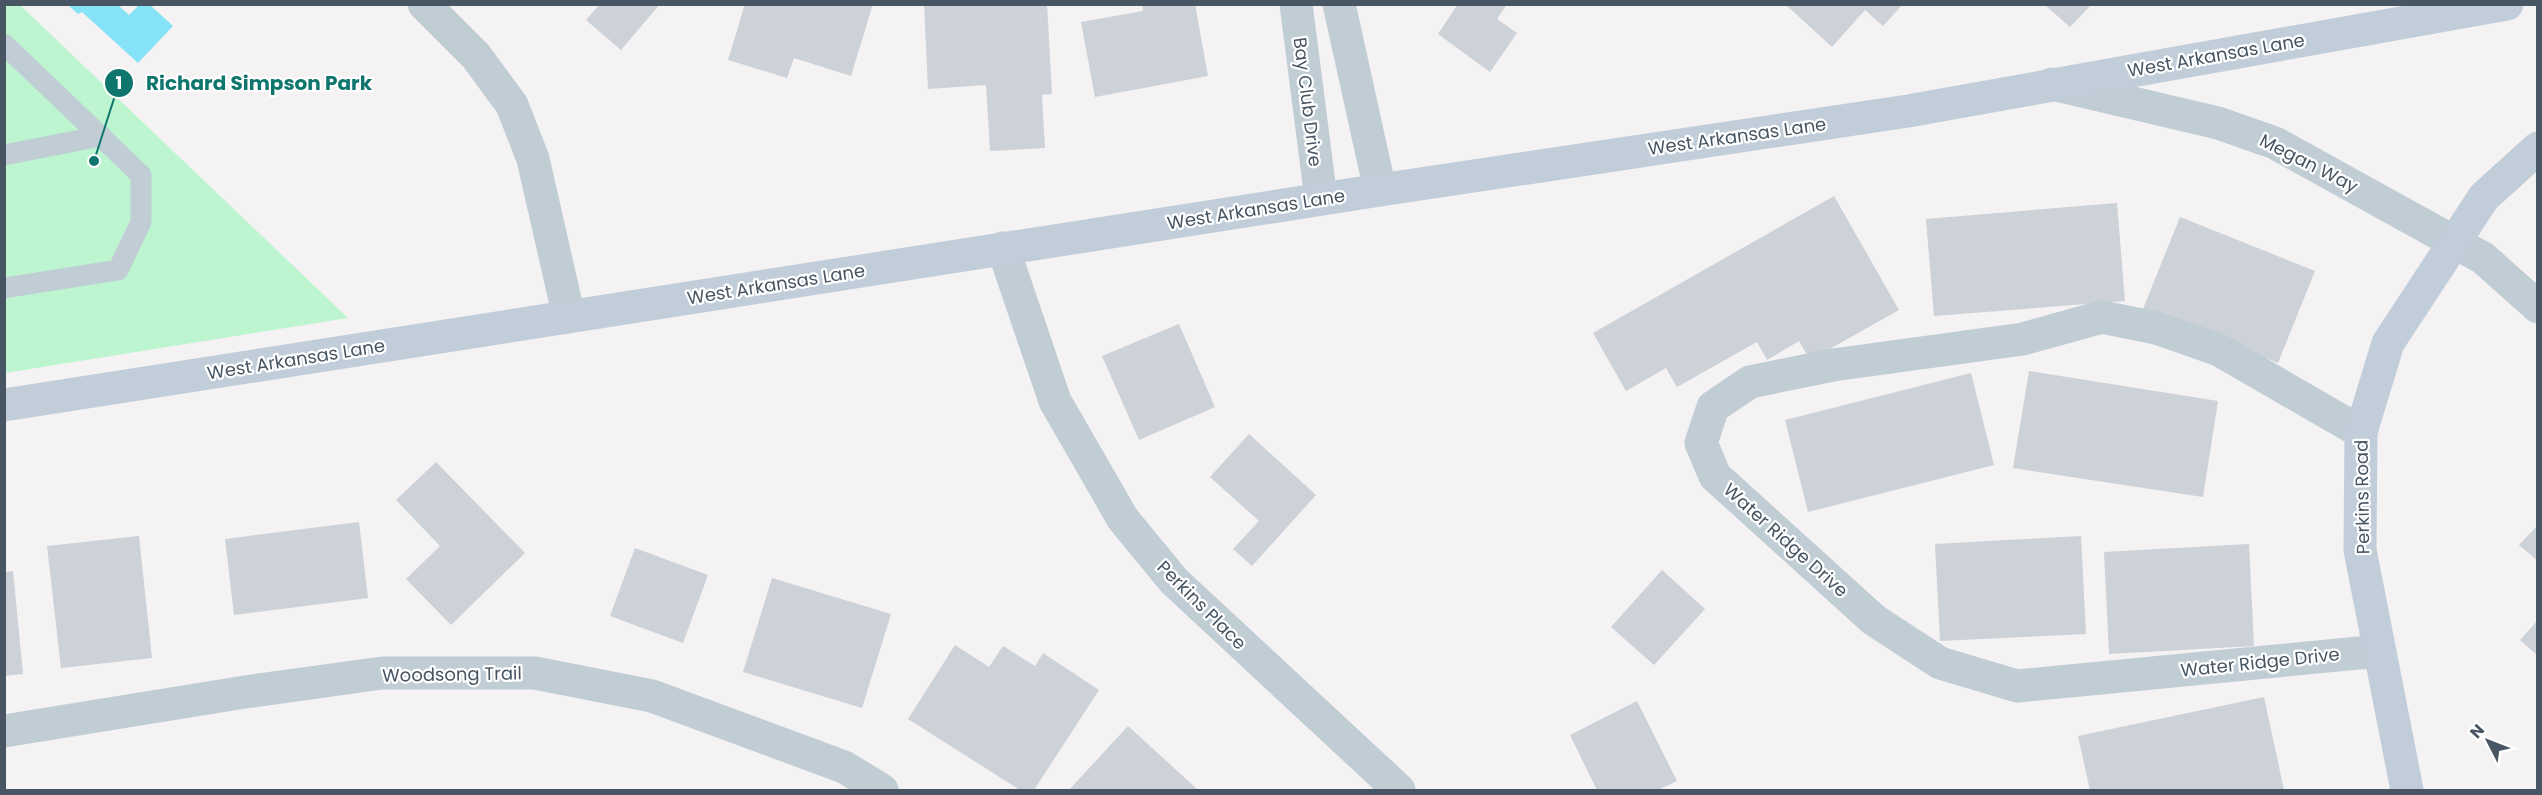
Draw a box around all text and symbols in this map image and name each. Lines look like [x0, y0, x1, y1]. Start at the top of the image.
street label: West Arkansas Lane [2125, 27, 2307, 83]
street label: Bay Club Drive [1288, 36, 1328, 168]
callout: Richard Simpson Park [104, 64, 384, 102]
text: Richard Simpson Park [146, 69, 373, 97]
text: 1 [116, 70, 122, 95]
street label: West Arkansas Lane [1646, 111, 1828, 161]
street label: Megan Way [2256, 128, 2362, 198]
street label: West Arkansas Lane [1165, 183, 1347, 235]
street label: West Arkansas Lane [685, 258, 867, 310]
street label: West Arkansas Lane [205, 333, 387, 385]
street label: Perkins Road [2349, 440, 2375, 554]
street label: Water Ridge Drive [1718, 477, 1854, 603]
street label: Perkins Place [1152, 555, 1252, 655]
street label: Water Ridge Drive [2179, 641, 2341, 683]
street label: Woodsong Trail [382, 660, 522, 688]
north arrow [2458, 711, 2518, 771]
text: N [2465, 719, 2490, 743]

